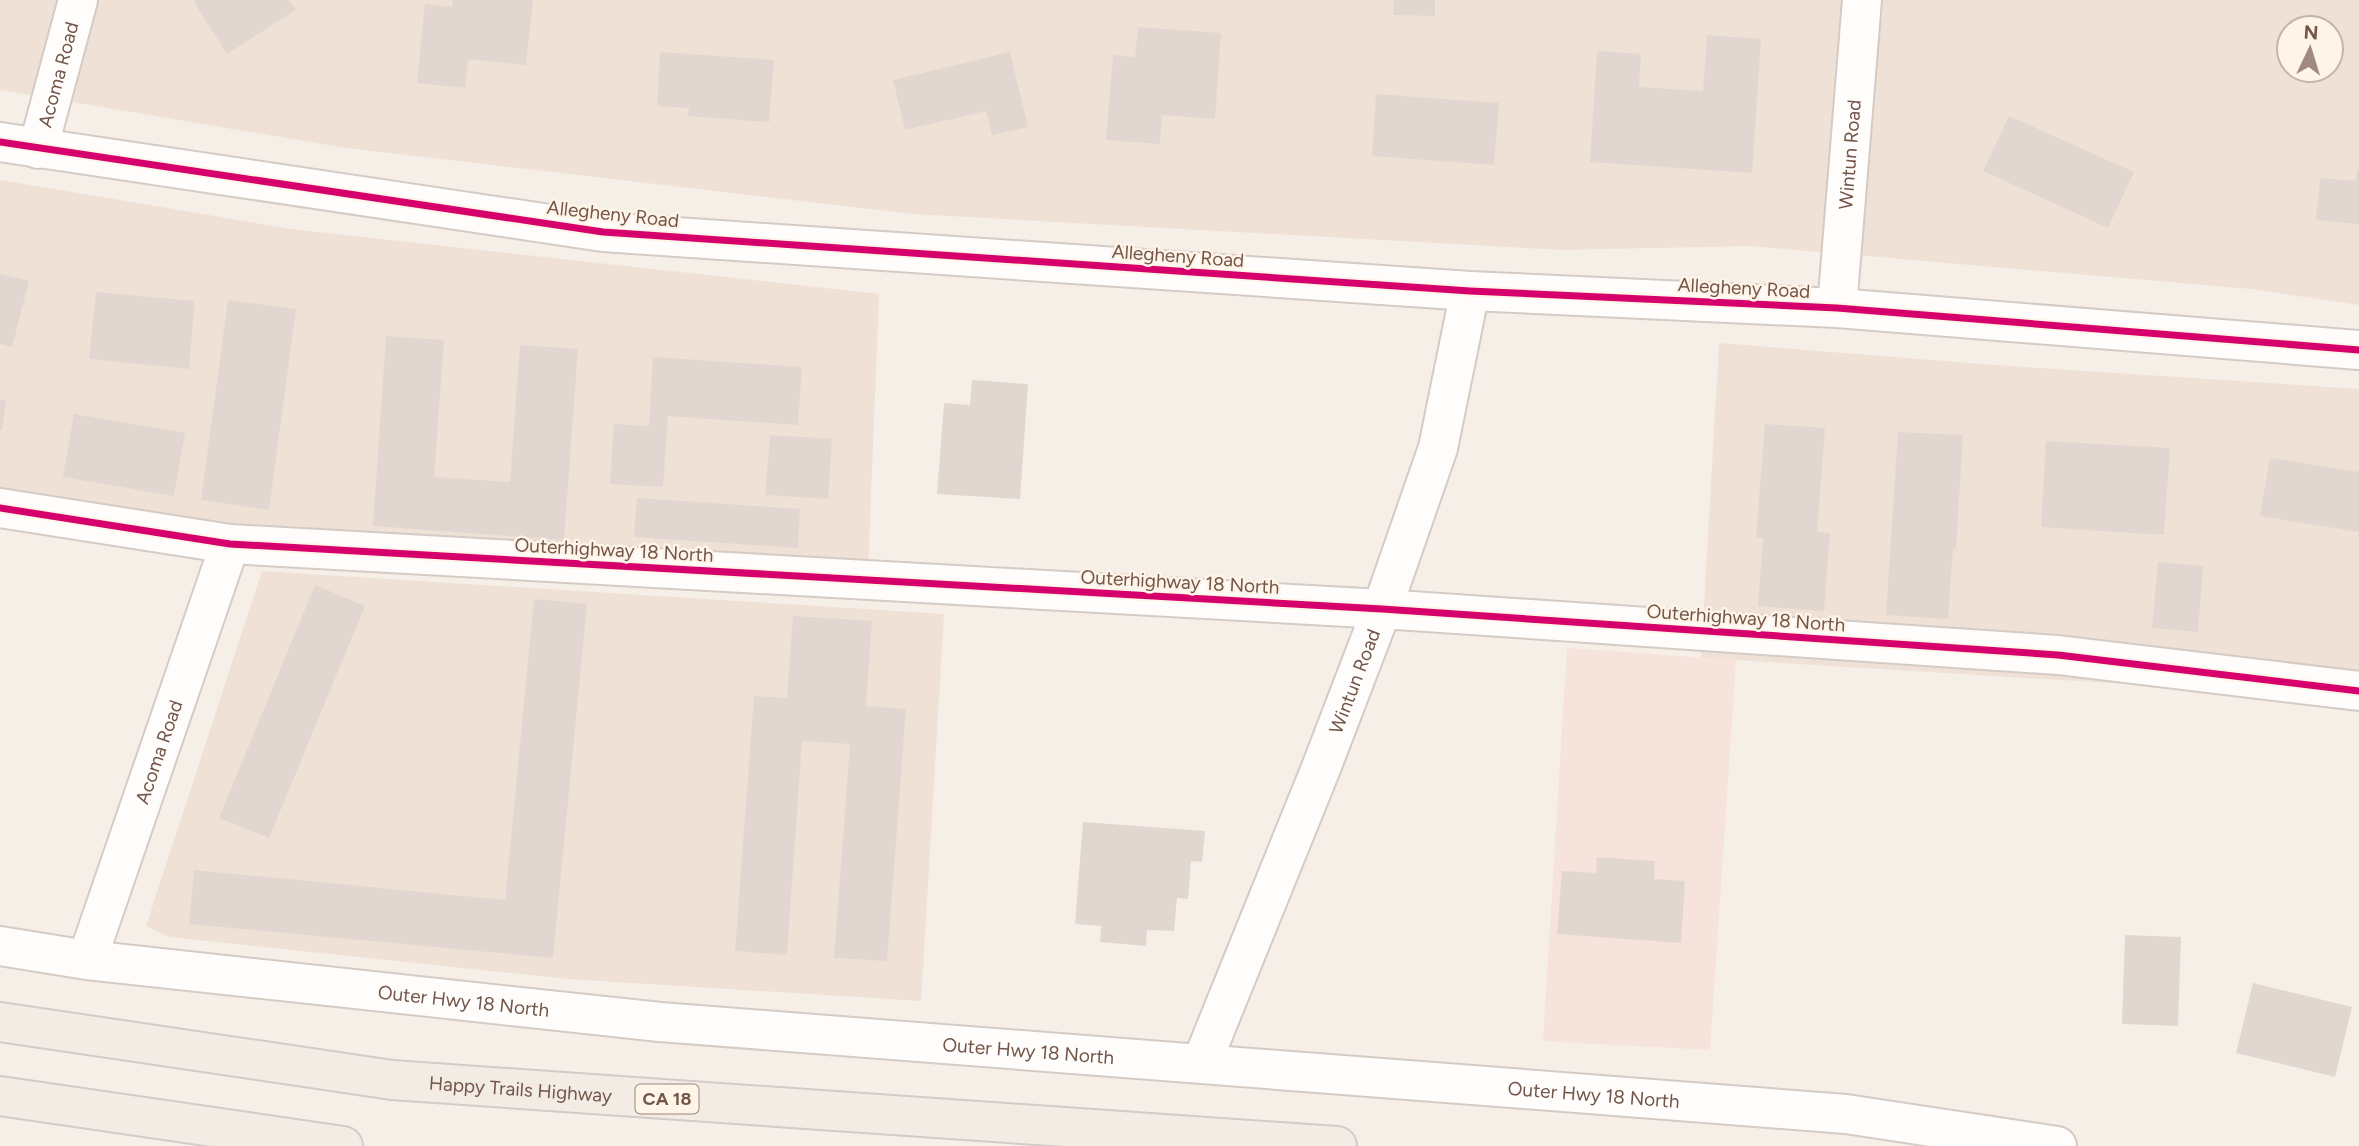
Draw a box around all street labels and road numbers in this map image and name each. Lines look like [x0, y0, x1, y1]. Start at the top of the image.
street label: Acoma Road [33, 19, 83, 130]
street label: Wintun Road [1834, 99, 1865, 210]
street label: Allegheny Road [546, 196, 680, 232]
street label: Allegheny Road [1111, 240, 1245, 272]
street label: Allegheny Road [1677, 273, 1811, 303]
street label: Outerhighway 18 North [514, 533, 714, 567]
street label: Outerhighway 18 North [1080, 565, 1280, 599]
street label: Outerhighway 18 North [1646, 600, 1846, 636]
street label: Wintun Road [1324, 626, 1385, 737]
street label: Acoma Road [130, 697, 187, 807]
street label: Outer Hwy 18 North [377, 980, 550, 1021]
street label: Outer Hwy 18 North [942, 1032, 1115, 1069]
street label: Happy Trails Highway [428, 1071, 613, 1107]
street label: Outer Hwy 18 North [1507, 1076, 1680, 1113]
road number: CA 18 [636, 1084, 698, 1114]

